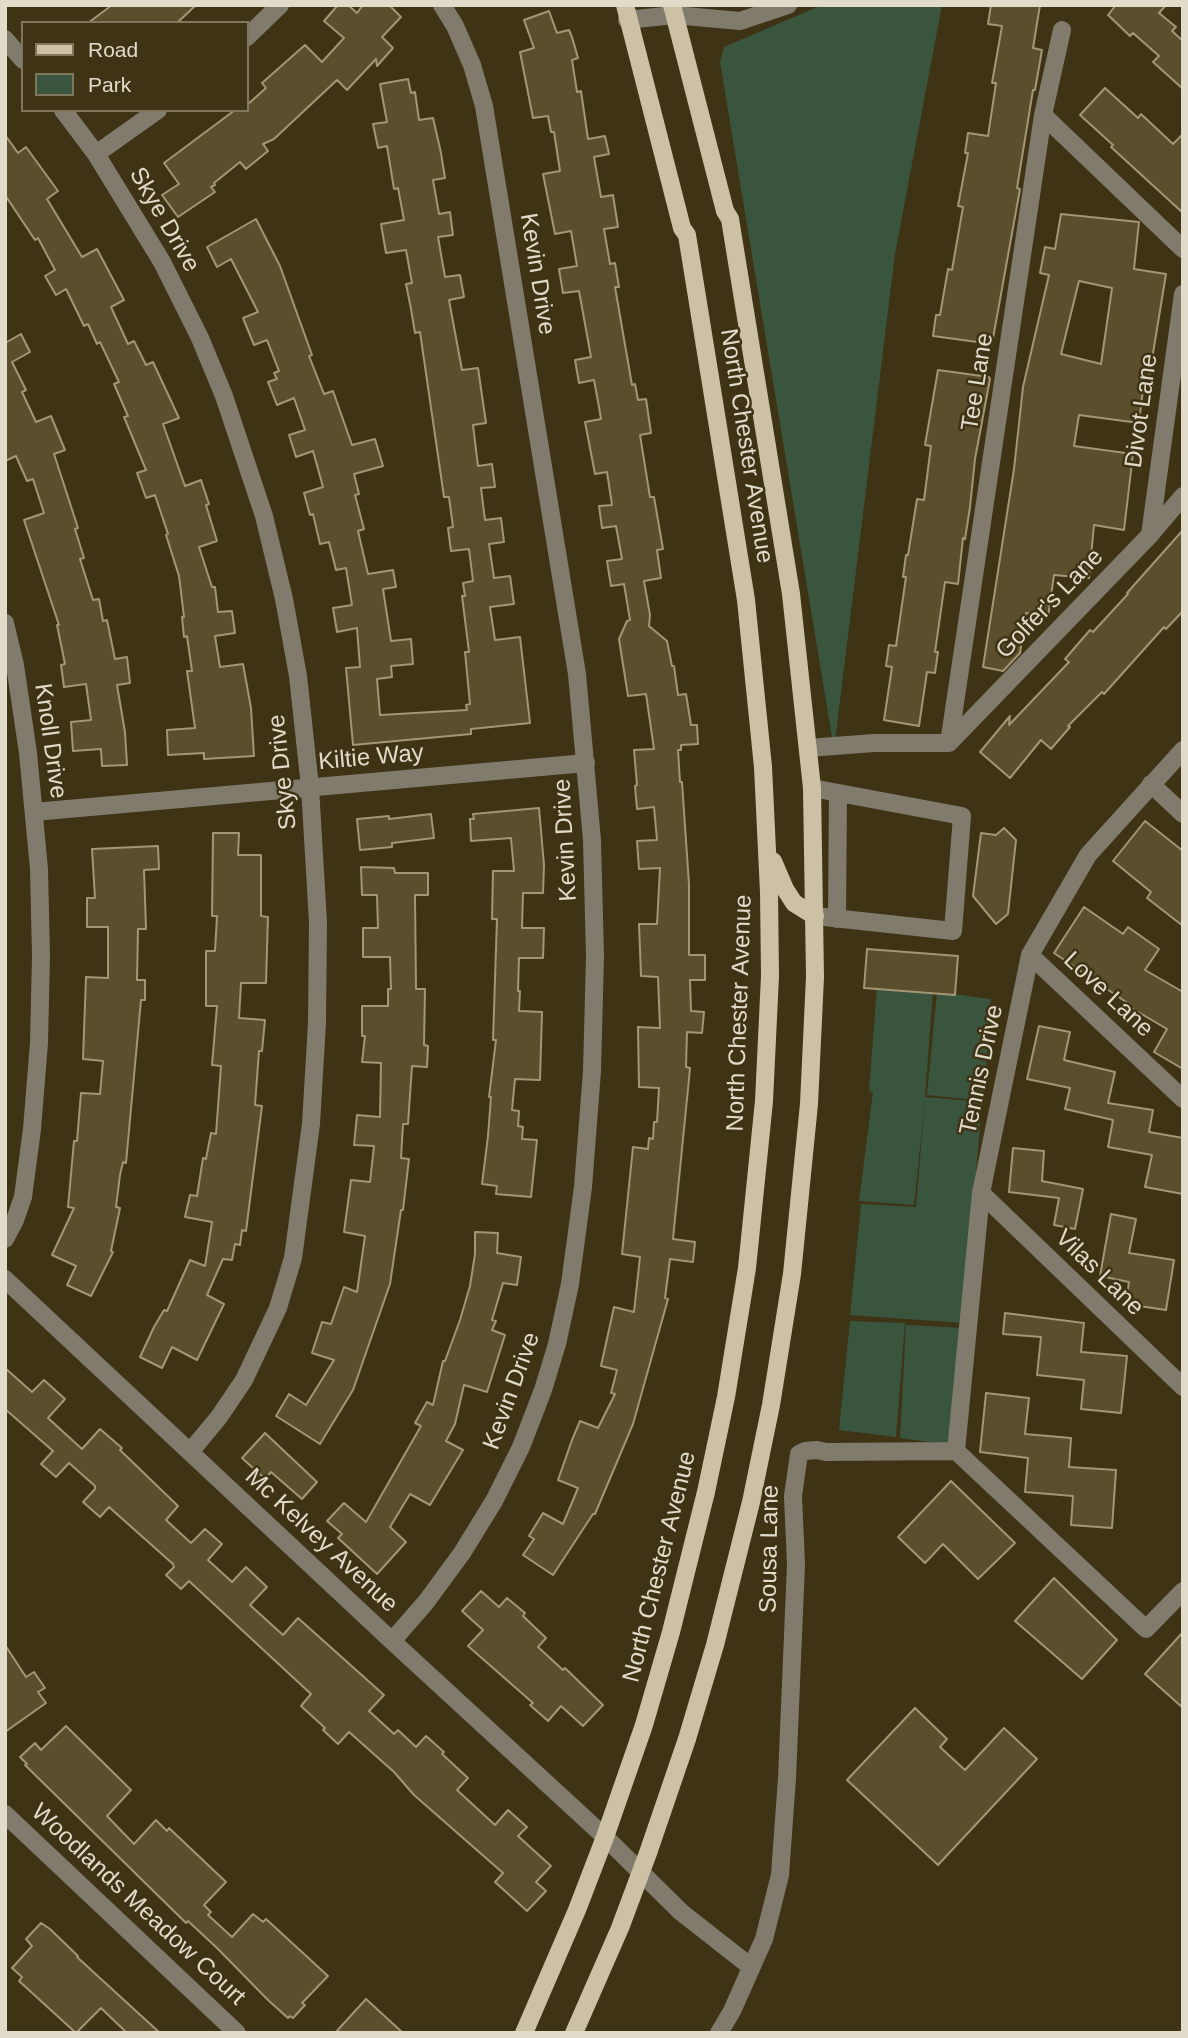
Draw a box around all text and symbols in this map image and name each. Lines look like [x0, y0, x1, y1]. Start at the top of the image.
legend [21, 21, 248, 112]
text: Road [88, 38, 138, 61]
text: Park [88, 73, 131, 96]
street label: Skye Drive [123, 163, 205, 277]
street label: Kevin Drive [513, 211, 561, 337]
street label: North Chester Avenue [713, 327, 779, 565]
street label: Tee Lane [956, 331, 1000, 433]
street label: Divot Lane [1120, 352, 1164, 470]
street label: Golfer's Lane [990, 543, 1110, 665]
street label: Knoll Drive [28, 682, 72, 800]
street label: Skye Drive [263, 713, 303, 831]
street label: Kiltie Way [317, 739, 425, 777]
street label: Kevin Drive [548, 778, 584, 902]
street label: North Chester Avenue [721, 894, 759, 1132]
street label: Love Lane [1057, 946, 1159, 1044]
street label: Tennis Drive [954, 1002, 1010, 1138]
street label: Vilas Lane [1049, 1224, 1149, 1322]
street label: Kevin Drive [477, 1328, 547, 1454]
street label: North Chester Avenue [617, 1449, 703, 1685]
street label: Mc Kelvey Avenue [239, 1463, 403, 1619]
street label: Sousa Lane [754, 1485, 786, 1613]
street label: Woodlands Meadow Court [25, 1798, 251, 2012]

